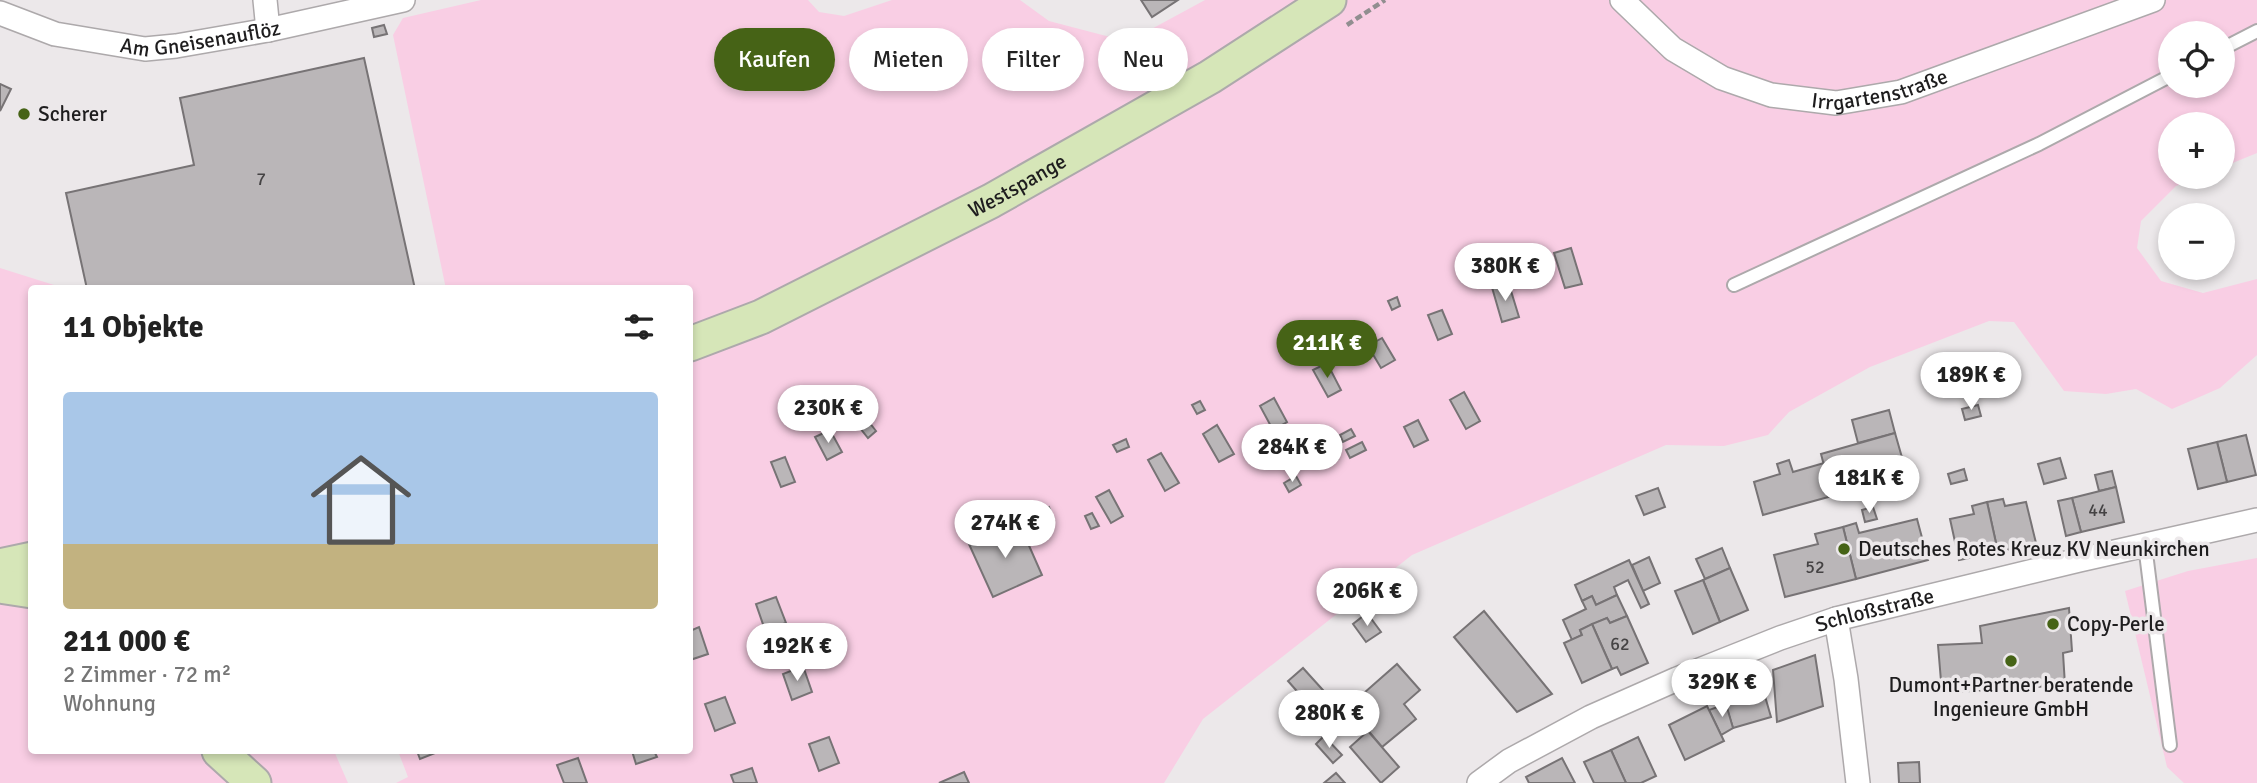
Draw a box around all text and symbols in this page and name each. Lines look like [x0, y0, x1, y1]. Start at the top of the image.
street label: Am Gneisenauflöz [118, 15, 283, 63]
map controls [2158, 21, 2235, 280]
button: locate [2158, 21, 2235, 98]
chip: Kaufen [714, 28, 835, 91]
chip: Mieten [849, 28, 968, 91]
chip: Filter [982, 28, 1084, 91]
chip: Neu [1098, 28, 1188, 91]
street label: Irrgartenstraße [1810, 63, 1951, 116]
place label: Scherer [38, 101, 107, 127]
marker: Scherer [16, 106, 32, 122]
button: + [2158, 112, 2235, 189]
street label: Westspange [964, 148, 1071, 223]
house number: 7 [256, 168, 266, 190]
button: − [2158, 203, 2235, 280]
pin: 380K € [1448, 244, 1562, 303]
text: 380K € [1470, 251, 1540, 280]
icon: filters [620, 308, 658, 346]
text: 11 Objekte [63, 309, 204, 346]
pin: 211K € [1270, 320, 1384, 380]
text: 211K € [1292, 328, 1362, 357]
pin: 189K € [1914, 352, 2028, 412]
text: 189K € [1936, 360, 2006, 389]
pin: 230K € [771, 386, 885, 445]
text: 230K € [793, 393, 863, 422]
pin: 284K € [1235, 424, 1349, 484]
text: 284K € [1257, 432, 1327, 461]
icon: home [298, 437, 424, 563]
pin: 181K € [1812, 456, 1926, 515]
text: 181K € [1834, 463, 1904, 492]
house number: 44 [2088, 499, 2108, 521]
pin: 274K € [948, 500, 1062, 560]
text: 274K € [970, 508, 1040, 537]
place label: Deutsches Rotes Kreuz KV Neunkirchen [1858, 536, 2210, 562]
marker: Deutsches Rotes Kreuz KV Neunkirchen [1836, 541, 1852, 557]
house number: 52 [1805, 556, 1825, 578]
pin: 206K € [1310, 568, 1424, 628]
text: 206K € [1332, 576, 1402, 605]
street label: Schloßstraße [1812, 583, 1937, 638]
place label: Copy-Perle [2067, 611, 2165, 637]
marker: Copy-Perle [2045, 616, 2061, 632]
text: 211 000 € [63, 623, 190, 660]
pin: 192K € [740, 624, 854, 683]
text: 192K € [762, 631, 832, 660]
house number: 62 [1610, 633, 1630, 655]
marker: Dumont+Partner beratende Ingenieure GmbH [2003, 653, 2019, 669]
text: 2 Zimmer · 72 m² [63, 660, 231, 689]
pin: 329K € [1665, 660, 1779, 719]
text: 329K € [1687, 667, 1757, 696]
place label: Dumont+Partner beratende Ingenieure GmbH [1888, 672, 2134, 722]
text: Wohnung [63, 689, 156, 718]
pin: 280K € [1272, 690, 1386, 750]
text: 280K € [1294, 698, 1364, 727]

